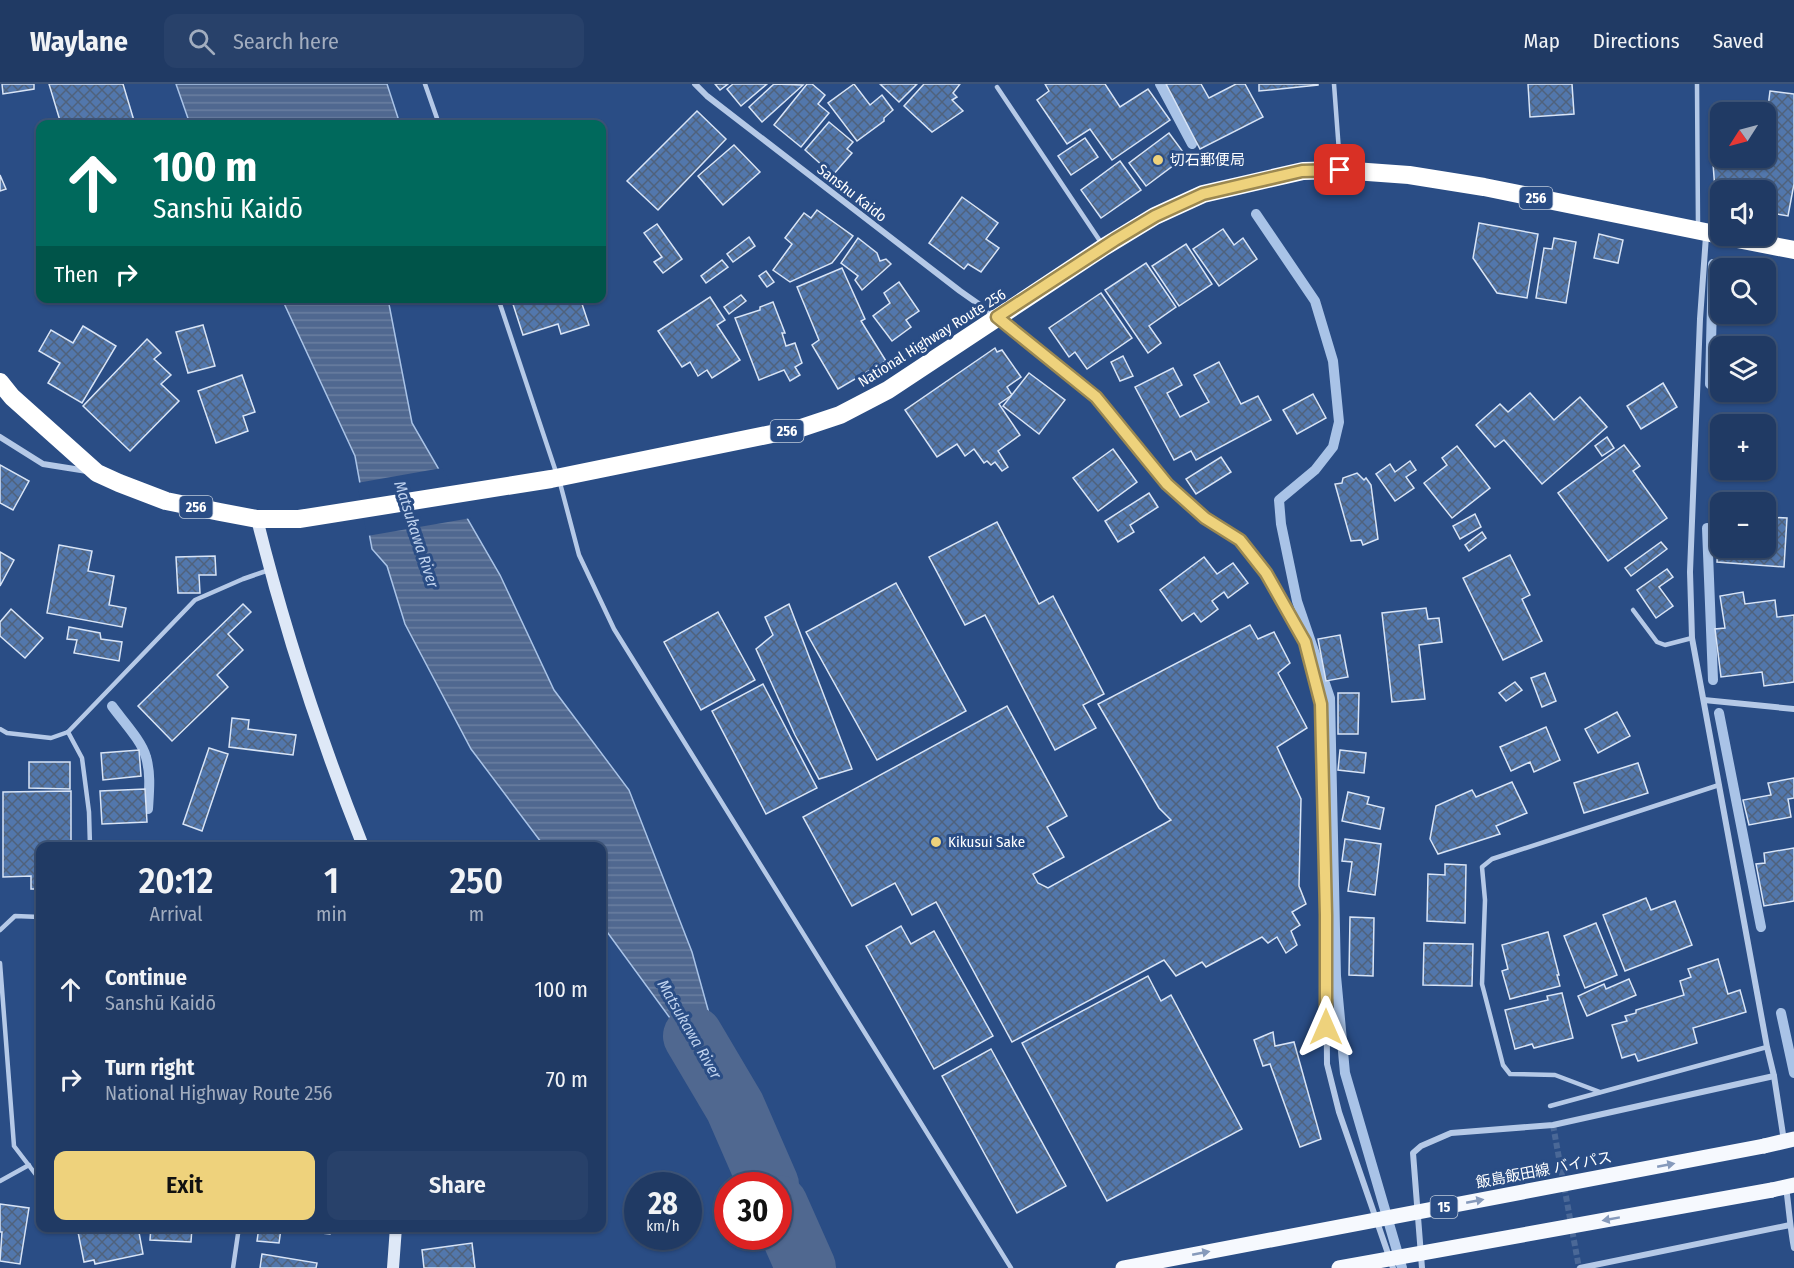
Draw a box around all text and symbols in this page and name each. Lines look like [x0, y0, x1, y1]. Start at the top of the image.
search box [164, 14, 584, 68]
text: Waylane [30, 25, 128, 58]
icon: search [185, 25, 218, 58]
text: Search here [233, 28, 339, 55]
text: Map [1523, 28, 1560, 54]
text: Directions [1593, 28, 1680, 54]
text: Saved [1713, 28, 1764, 54]
north arrow [1710, 102, 1776, 168]
map controls [1710, 102, 1776, 558]
text: 100 m [153, 142, 257, 192]
icon: ahead [54, 144, 132, 222]
pin [1314, 144, 1365, 195]
place label: 切石郵便局 [1170, 151, 1245, 169]
marker: 切石郵便局 [1151, 153, 1165, 167]
icon: arrive [1323, 153, 1356, 186]
street label: Sanshu Kaido [814, 160, 890, 226]
button: sound [1710, 180, 1776, 246]
road number: 256 [1520, 187, 1552, 209]
text: Sanshū Kaidō [153, 193, 303, 225]
icon: right [110, 258, 143, 291]
button: search [1710, 258, 1776, 324]
text: Then [54, 261, 98, 288]
street label: National Highway Route 256 [855, 285, 1009, 391]
button: layers [1710, 336, 1776, 402]
button: + [1710, 414, 1776, 480]
road number: 256 [770, 420, 804, 442]
water label: Matsukawa River [390, 478, 443, 590]
button: − [1710, 492, 1776, 558]
road number: 256 [180, 496, 212, 518]
place label: Kikusui Sake [948, 833, 1025, 851]
marker: Kikusui Sake [929, 835, 943, 849]
text: 20:12 [139, 859, 213, 903]
text: 1 [324, 859, 339, 903]
text: 250 [450, 859, 503, 903]
text: Arrival [149, 902, 203, 926]
text: min [316, 902, 347, 926]
text: m [469, 902, 484, 926]
text: Continue [105, 964, 187, 991]
icon: ahead [54, 973, 87, 1006]
text: 100 m [534, 976, 588, 1003]
water label: Matsukawa River [654, 976, 726, 1083]
text: Sanshū Kaidō [105, 991, 216, 1015]
position arrow [1294, 995, 1358, 1059]
text: Turn right [105, 1054, 194, 1081]
icon: right [54, 1063, 87, 1096]
text: 70 m [546, 1066, 588, 1093]
text: National Highway Route 256 [105, 1081, 333, 1105]
street label: 飯島飯田線 バイパス [1474, 1148, 1614, 1192]
button: Exit [54, 1151, 315, 1220]
button: Share [327, 1151, 588, 1220]
one-way arrow [1657, 1160, 1676, 1169]
speed limit sign: 30 [714, 1172, 792, 1250]
text: 28 [648, 1186, 678, 1222]
road number: 15 [1430, 1196, 1458, 1218]
one-way arrow [1466, 1196, 1485, 1205]
one-way arrow [1601, 1215, 1620, 1224]
text: km/h [646, 1217, 680, 1235]
one-way arrow [1192, 1248, 1211, 1257]

